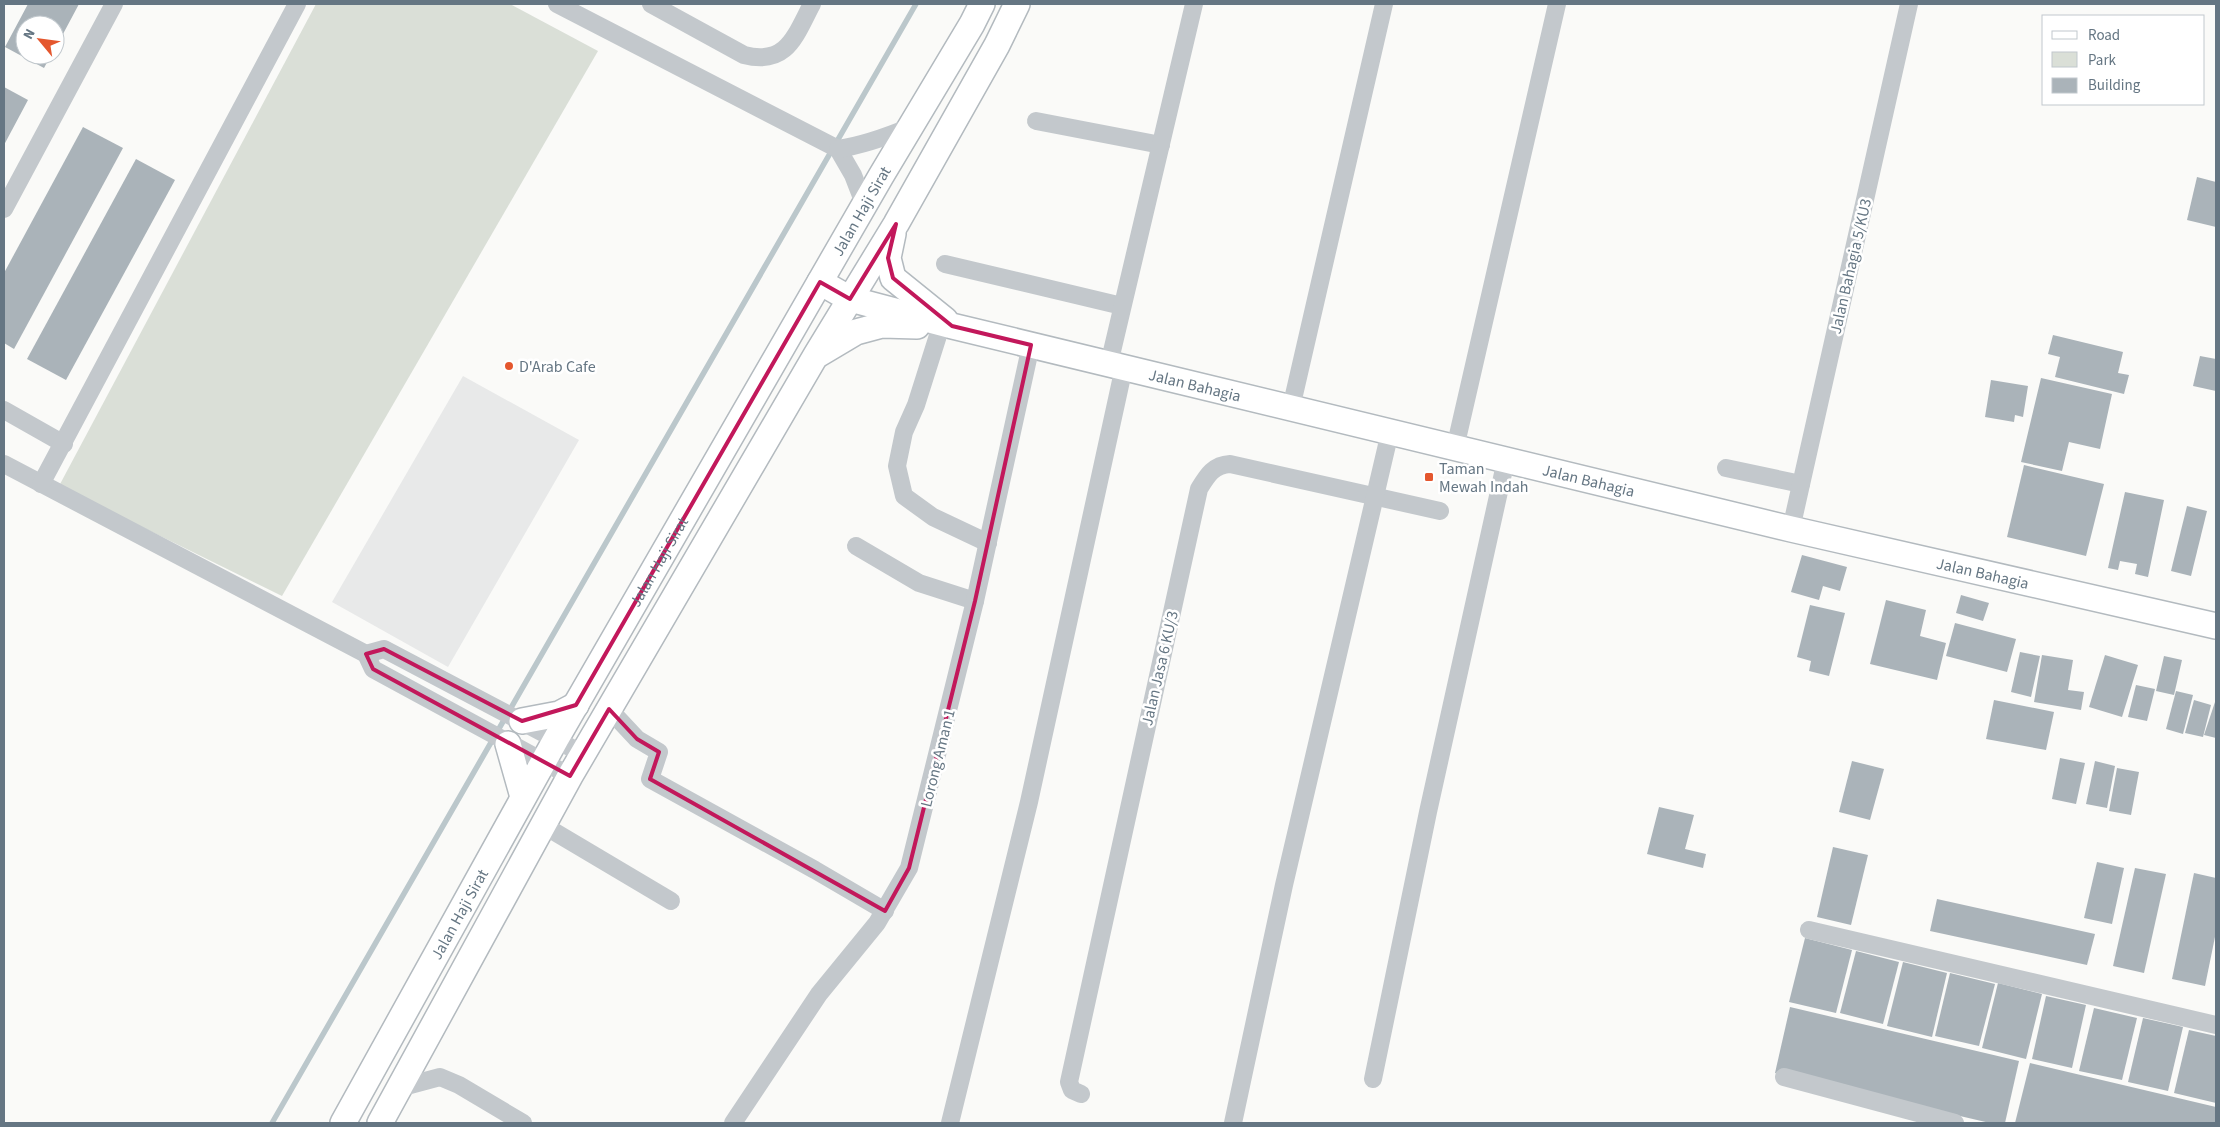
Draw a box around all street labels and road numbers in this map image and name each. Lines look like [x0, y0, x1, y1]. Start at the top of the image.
street label: Jalan Haji Sirat [827, 162, 897, 260]
street label: Jalan Bahagia 5/KU3 [1825, 196, 1877, 336]
street label: Jalan Bahagia [1146, 364, 1243, 408]
street label: Jalan Bahagia [1540, 459, 1637, 503]
street label: Jalan Haji Sirat [625, 513, 694, 611]
street label: Jalan Bahagia [1934, 553, 2031, 595]
street label: Jalan Jasa 6 KU/3 [1136, 609, 1184, 728]
street label: Lorong Aman 1 [915, 707, 961, 810]
street label: Jalan Haji Sirat [426, 865, 494, 964]

